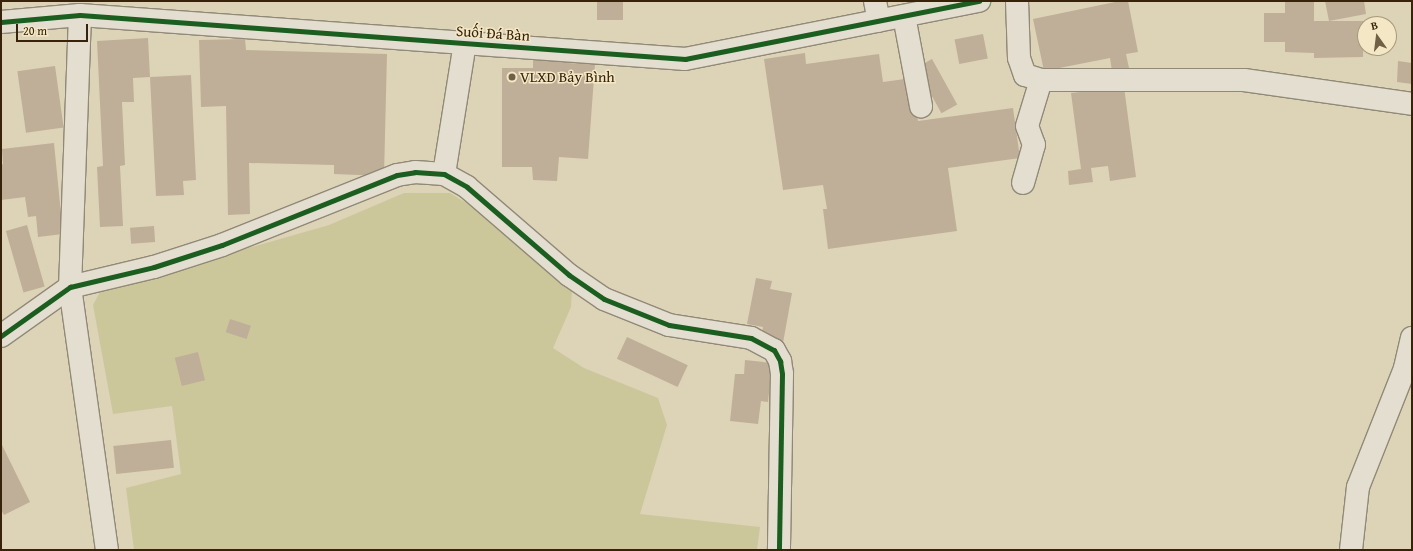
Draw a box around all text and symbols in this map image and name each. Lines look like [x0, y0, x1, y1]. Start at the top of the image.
scale bar [18, 16, 90, 42]
north arrow [1357, 16, 1397, 56]
text: B [1369, 17, 1380, 34]
street label: Suối Đá Bàn [455, 21, 531, 45]
text: 20 m [23, 22, 47, 39]
place label: VLXD Bảy Bình [520, 68, 615, 86]
marker: VLXD Bảy Bình [507, 72, 517, 82]

